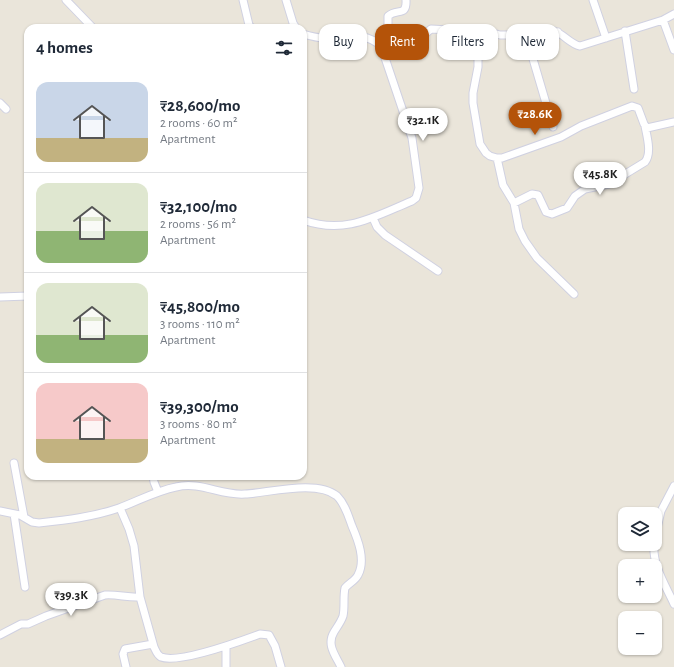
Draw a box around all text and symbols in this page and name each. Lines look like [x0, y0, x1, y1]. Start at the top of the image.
chip: Buy [319, 24, 367, 60]
chip: Rent [375, 24, 429, 60]
chip: Filters [437, 24, 498, 60]
chip: New [506, 24, 559, 60]
icon: filters [273, 37, 295, 59]
text: 4 homes [36, 39, 93, 56]
text: ₹28,600/mo [160, 97, 240, 114]
icon: home [68, 98, 116, 146]
pin: ₹28.6K [502, 102, 568, 136]
pin: ₹32.1K [390, 108, 456, 142]
text: ₹28.6K [518, 108, 552, 121]
text: ₹32.1K [407, 114, 439, 127]
text: 2 rooms · 60 m² [160, 117, 237, 130]
text: Apartment [160, 133, 215, 146]
pin: ₹45.8K [567, 162, 633, 196]
text: ₹45.8K [583, 168, 617, 181]
text: ₹32,100/mo [160, 198, 237, 215]
icon: home [68, 199, 116, 247]
text: 2 rooms · 56 m² [160, 218, 236, 231]
text: Apartment [160, 234, 215, 247]
text: ₹45,800/mo [160, 298, 240, 315]
icon: home [68, 299, 116, 347]
text: 3 rooms · 110 m² [160, 318, 240, 331]
text: Apartment [160, 334, 215, 347]
text: ₹39,300/mo [160, 398, 239, 415]
icon: home [68, 399, 116, 447]
text: 3 rooms · 80 m² [160, 418, 237, 431]
text: Apartment [160, 434, 215, 447]
map controls [618, 507, 662, 655]
button: layers [618, 507, 662, 551]
button: + [618, 559, 662, 603]
pin: ₹39.3K [38, 583, 104, 617]
text: ₹39.3K [54, 589, 88, 602]
button: − [618, 611, 662, 655]

